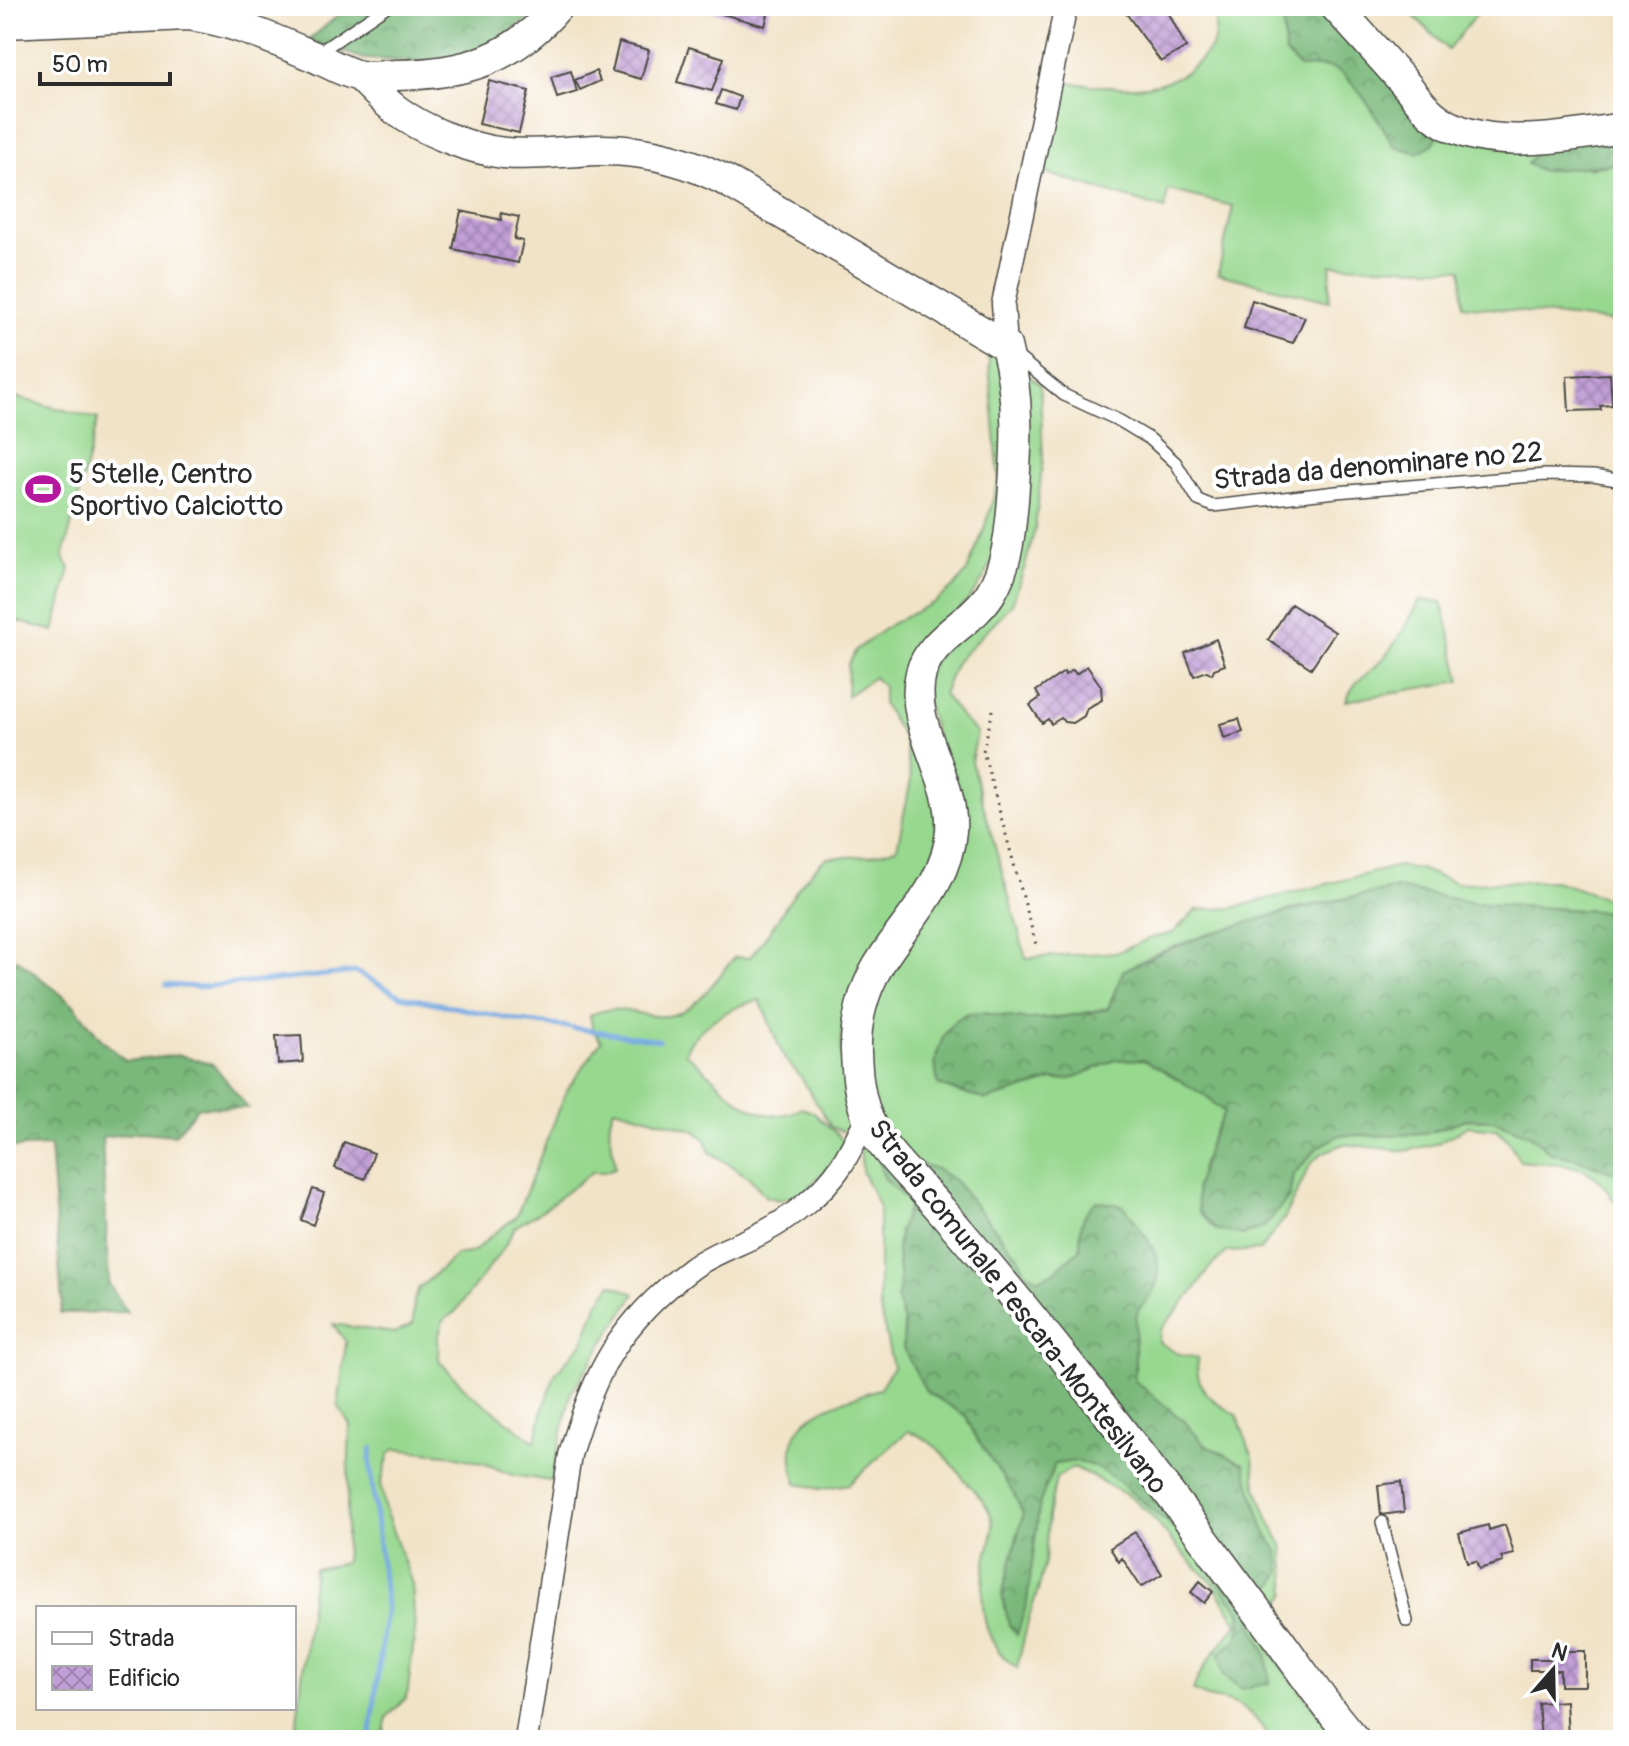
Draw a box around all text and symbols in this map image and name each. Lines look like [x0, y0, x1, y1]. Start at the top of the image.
scale bar [40, 36, 170, 86]
text: 50 m [52, 50, 108, 79]
street label: Strada da denominare nº 22 [1212, 435, 1544, 498]
place label: 5 Stelle, Centro Sportivo Calciotto [69, 457, 283, 524]
sports icon: 5 Stelle, Centro Sportivo Calciotto [24, 470, 62, 508]
street label: Strada comunale Pescara-Montesilvano [861, 1112, 1175, 1501]
legend [36, 1606, 296, 1710]
text: Strada [108, 1624, 174, 1653]
north arrow [1513, 1630, 1593, 1710]
text: N [1548, 1636, 1571, 1668]
text: Edificio [108, 1664, 180, 1693]

